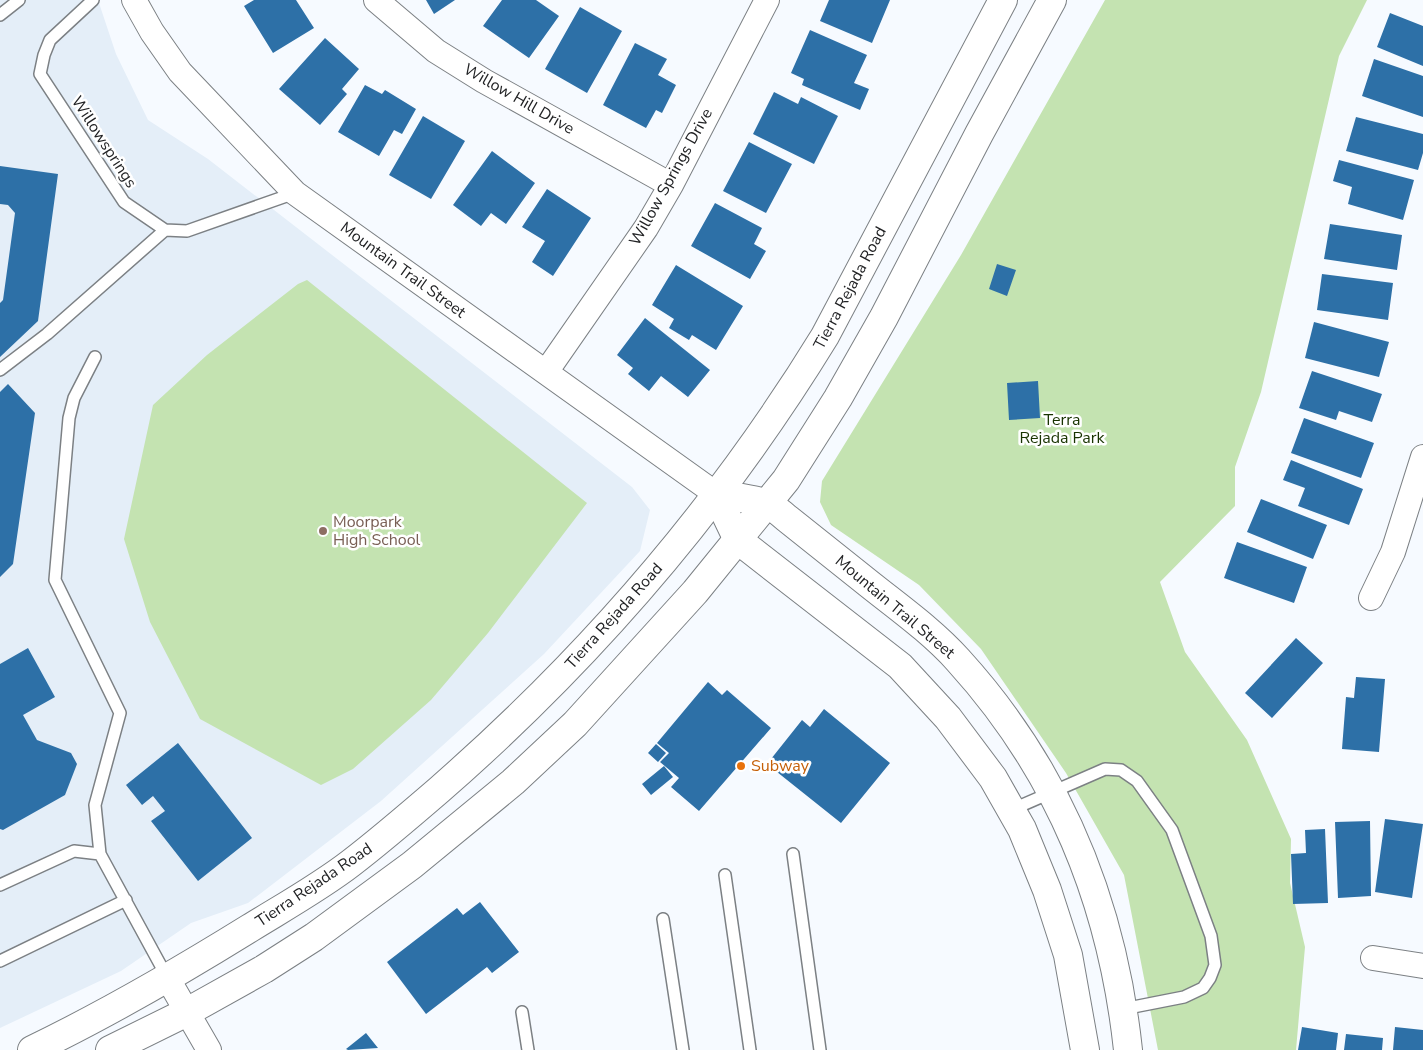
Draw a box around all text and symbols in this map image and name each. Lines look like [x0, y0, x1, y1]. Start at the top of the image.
street label: Willow Hill Drive [460, 58, 578, 140]
street label: Willowsprings [66, 92, 142, 192]
street label: Willow Springs Drive [624, 104, 718, 250]
street label: Mountain Trail Street [336, 217, 471, 323]
street label: Tierra Rejada Road [808, 223, 892, 353]
park label: Terra Rejada Park [1019, 409, 1106, 449]
place label: Moorpark High School [333, 511, 421, 551]
marker: Moorpark High School [317, 525, 329, 537]
street label: Mountain Trail Street [830, 550, 960, 664]
street label: Tierra Rejada Road [560, 558, 668, 674]
place label: Subway [751, 755, 810, 777]
marker: Subway [735, 760, 747, 772]
street label: Tierra Rejada Road [251, 838, 377, 932]

